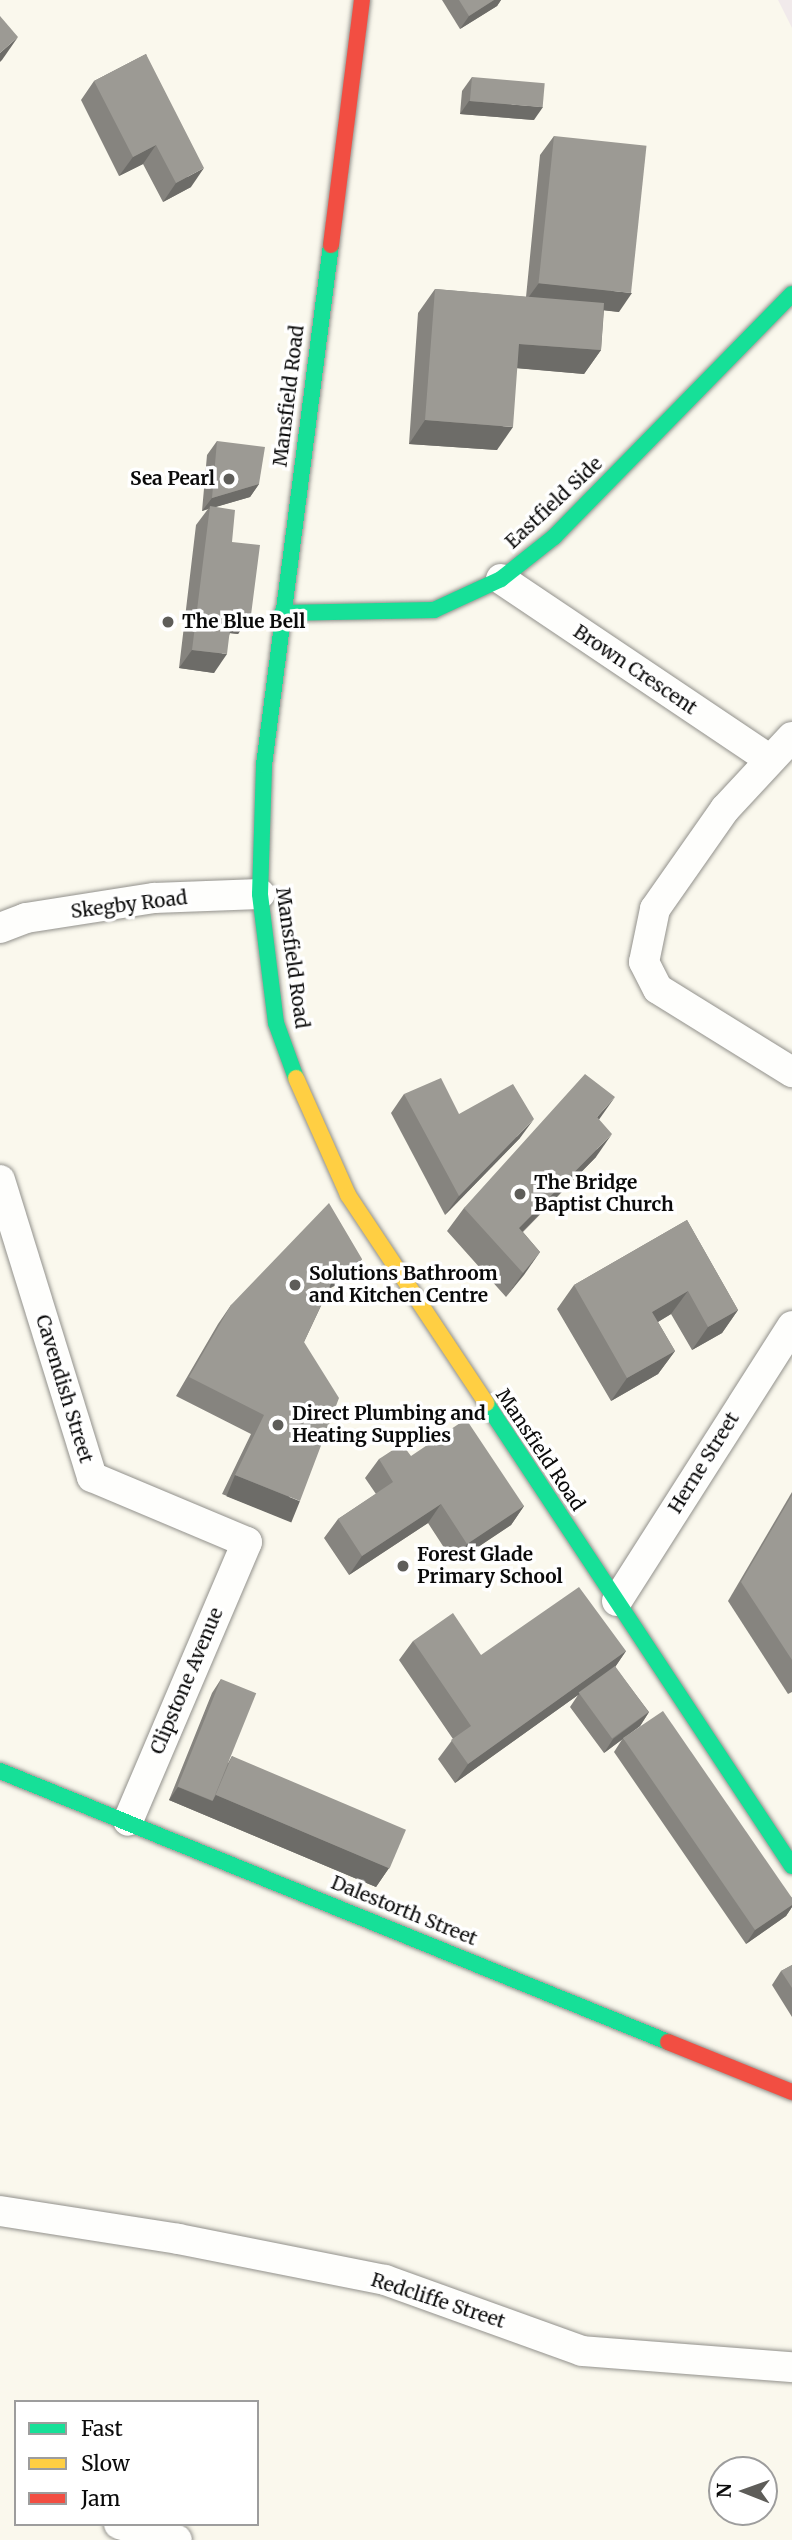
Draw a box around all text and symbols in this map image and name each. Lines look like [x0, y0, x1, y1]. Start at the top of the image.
street label: Mansfield Road [269, 324, 309, 468]
street label: Eastfield Side [501, 452, 607, 554]
place label: Sea Pearl [130, 468, 215, 490]
marker: Sea Pearl [221, 471, 237, 487]
place label: The Blue Bell [182, 611, 305, 633]
marker: The Blue Bell [160, 614, 176, 630]
street label: Brown Crescent [569, 620, 701, 720]
street label: Mansfield Road [271, 886, 313, 1030]
street label: Skegby Road [69, 887, 189, 923]
place label: The Bridge Baptist Church [534, 1172, 674, 1216]
marker: The Bridge Baptist Church [512, 1186, 528, 1202]
place label: Solutions Bathroom and Kitchen Centre [309, 1263, 498, 1307]
marker: Solutions Bathroom and Kitchen Centre [287, 1277, 303, 1293]
street label: Cavendish Street [31, 1312, 97, 1466]
street label: Mansfield Road [491, 1385, 589, 1515]
place label: Direct Plumbing and Heating Supplies [292, 1403, 486, 1447]
street label: Herne Street [664, 1408, 744, 1518]
marker: Direct Plumbing and Heating Supplies [270, 1417, 286, 1433]
place label: Forest Glade Primary School [417, 1544, 563, 1588]
marker: Forest Glade Primary School [395, 1558, 411, 1574]
street label: Clipstone Avenue [146, 1604, 228, 1758]
street label: Dalestorth Street [328, 1871, 480, 1951]
street label: Redcliffe Street [368, 2269, 508, 2333]
legend [14, 2400, 259, 2526]
text: Fast [81, 2415, 123, 2442]
text: Slow [81, 2450, 130, 2477]
north arrow [708, 2456, 778, 2526]
text: N [712, 2483, 736, 2498]
text: Jam [81, 2485, 120, 2512]

